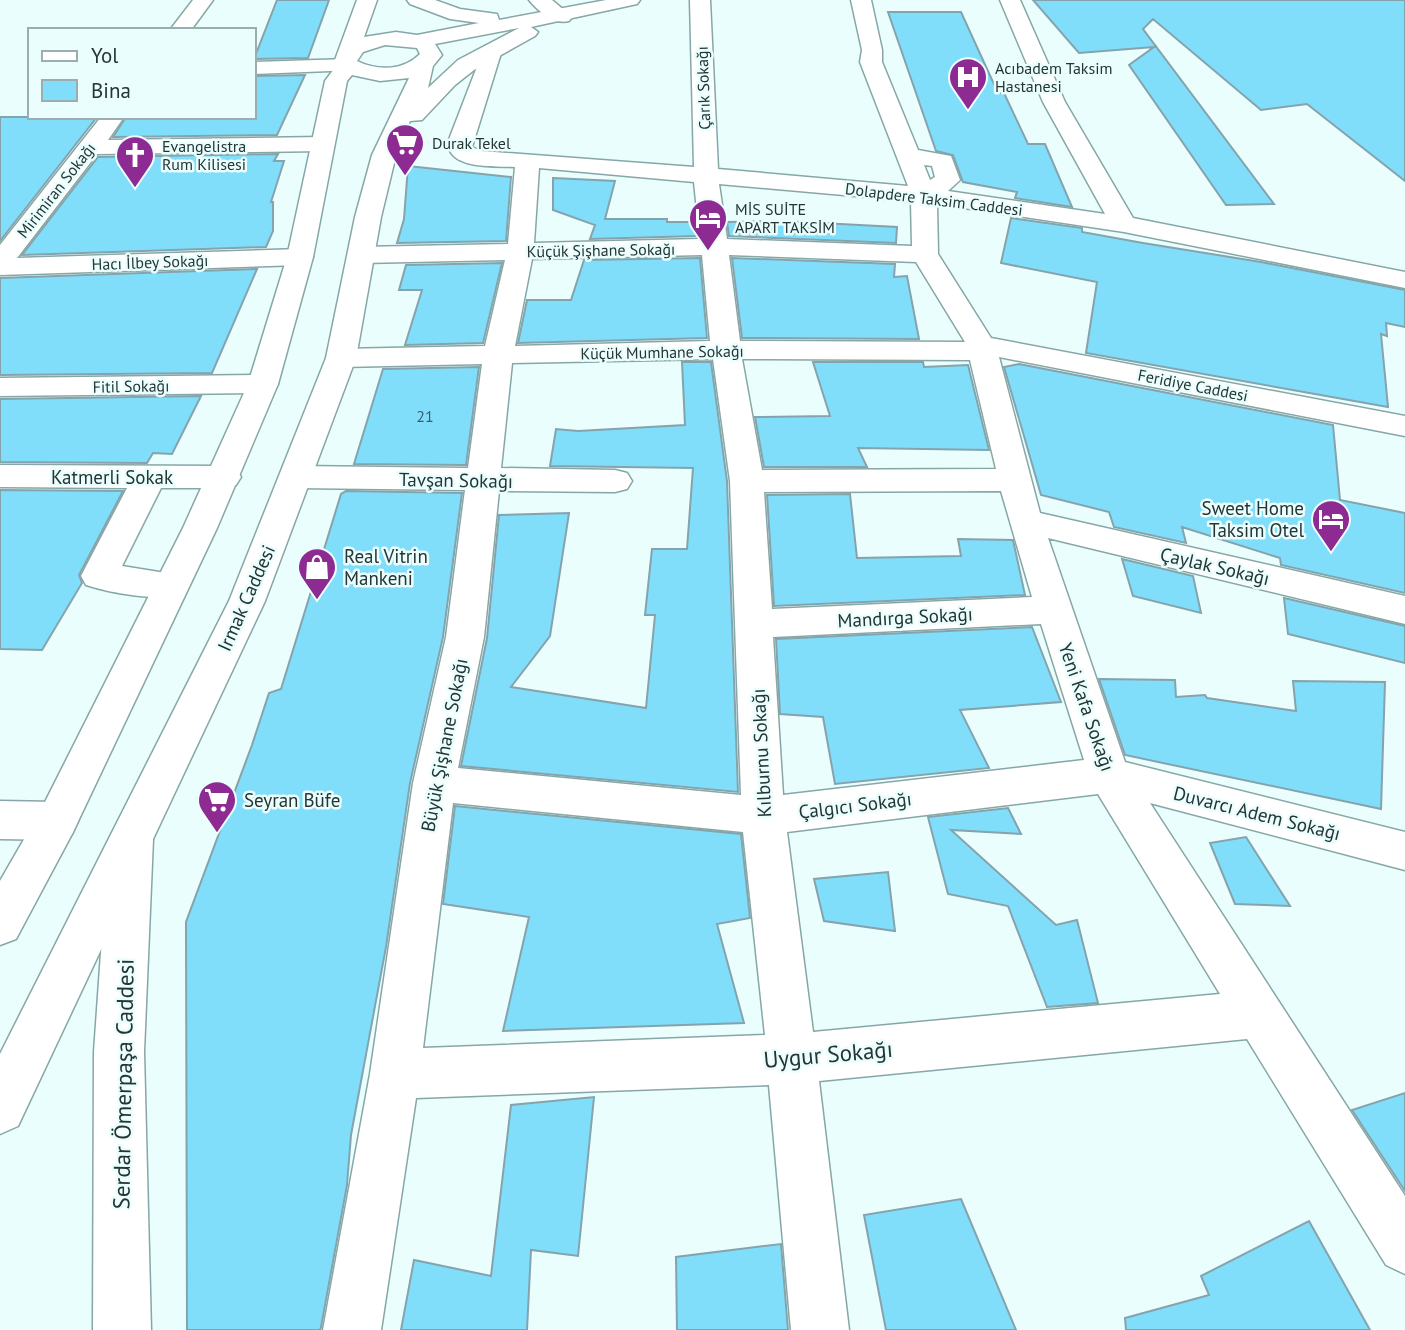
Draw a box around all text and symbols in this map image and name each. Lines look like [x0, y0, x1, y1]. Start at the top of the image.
legend [28, 28, 256, 119]
text: Yol [91, 42, 118, 69]
street label: Çarık Sokağı [692, 46, 714, 130]
hospital icon: Acıbadem Taksim Hastanesi [947, 56, 989, 111]
place label: Acıbadem Taksim Hastanesi [995, 58, 1113, 96]
text: Bina [91, 77, 131, 104]
supermarket icon: Durak Tekel [384, 122, 426, 177]
place label: Durak Tekel [432, 133, 511, 153]
church icon: Evangelistra Rum Kilisesi [114, 134, 156, 189]
place label: Evangelistra Rum Kilisesi [162, 136, 246, 174]
street label: Mirimiran Sokağı [12, 138, 100, 242]
street label: Dolapdere Taksim Caddesi [844, 178, 1024, 220]
hotel icon: MİS SUİTE APART TAKSİM [687, 197, 729, 252]
place label: MİS SUİTE APART TAKSİM [735, 199, 835, 237]
street label: Küçük Şişhane Sokağı [527, 239, 675, 261]
street label: Hacı İlbey Sokağı [91, 250, 209, 274]
street label: Küçük Mumhane Sokağı [580, 341, 744, 363]
street label: Feridiye Caddesi [1136, 365, 1250, 405]
street label: Fitil Sokağı [92, 375, 170, 397]
house number: 21 [416, 406, 434, 426]
street label: Katmerli Sokak [51, 465, 173, 489]
street label: Tavşan Sokağı [399, 467, 513, 493]
place label: Sweet Home Taksim Otel [1202, 496, 1304, 542]
hotel icon: Sweet Home Taksim Otel [1310, 498, 1352, 553]
street label: Irmak Caddesi [212, 541, 280, 655]
street label: Çaylak Sokağı [1158, 542, 1272, 590]
place label: Real Vitrin Mankeni [344, 544, 428, 590]
shop icon: Real Vitrin Mankeni [296, 546, 338, 601]
street label: Mandırga Sokağı [837, 601, 973, 633]
street label: Yeni Kafa Sokağı [1054, 640, 1120, 774]
street label: Büyük Şişhane Sokağı [415, 656, 473, 834]
street label: Kılburnu Sokağı [746, 688, 776, 818]
supermarket icon: Seyran Büfe [196, 779, 238, 834]
street label: Duvarcı Adem Sokağı [1171, 781, 1343, 845]
street label: Çalgıcı Sokağı [797, 786, 913, 824]
place label: Seyran Büfe [244, 788, 340, 812]
street label: Serdar Ömerpaşa Caddesi [106, 958, 140, 1210]
street label: Uygur Sokağı [762, 1034, 894, 1074]

